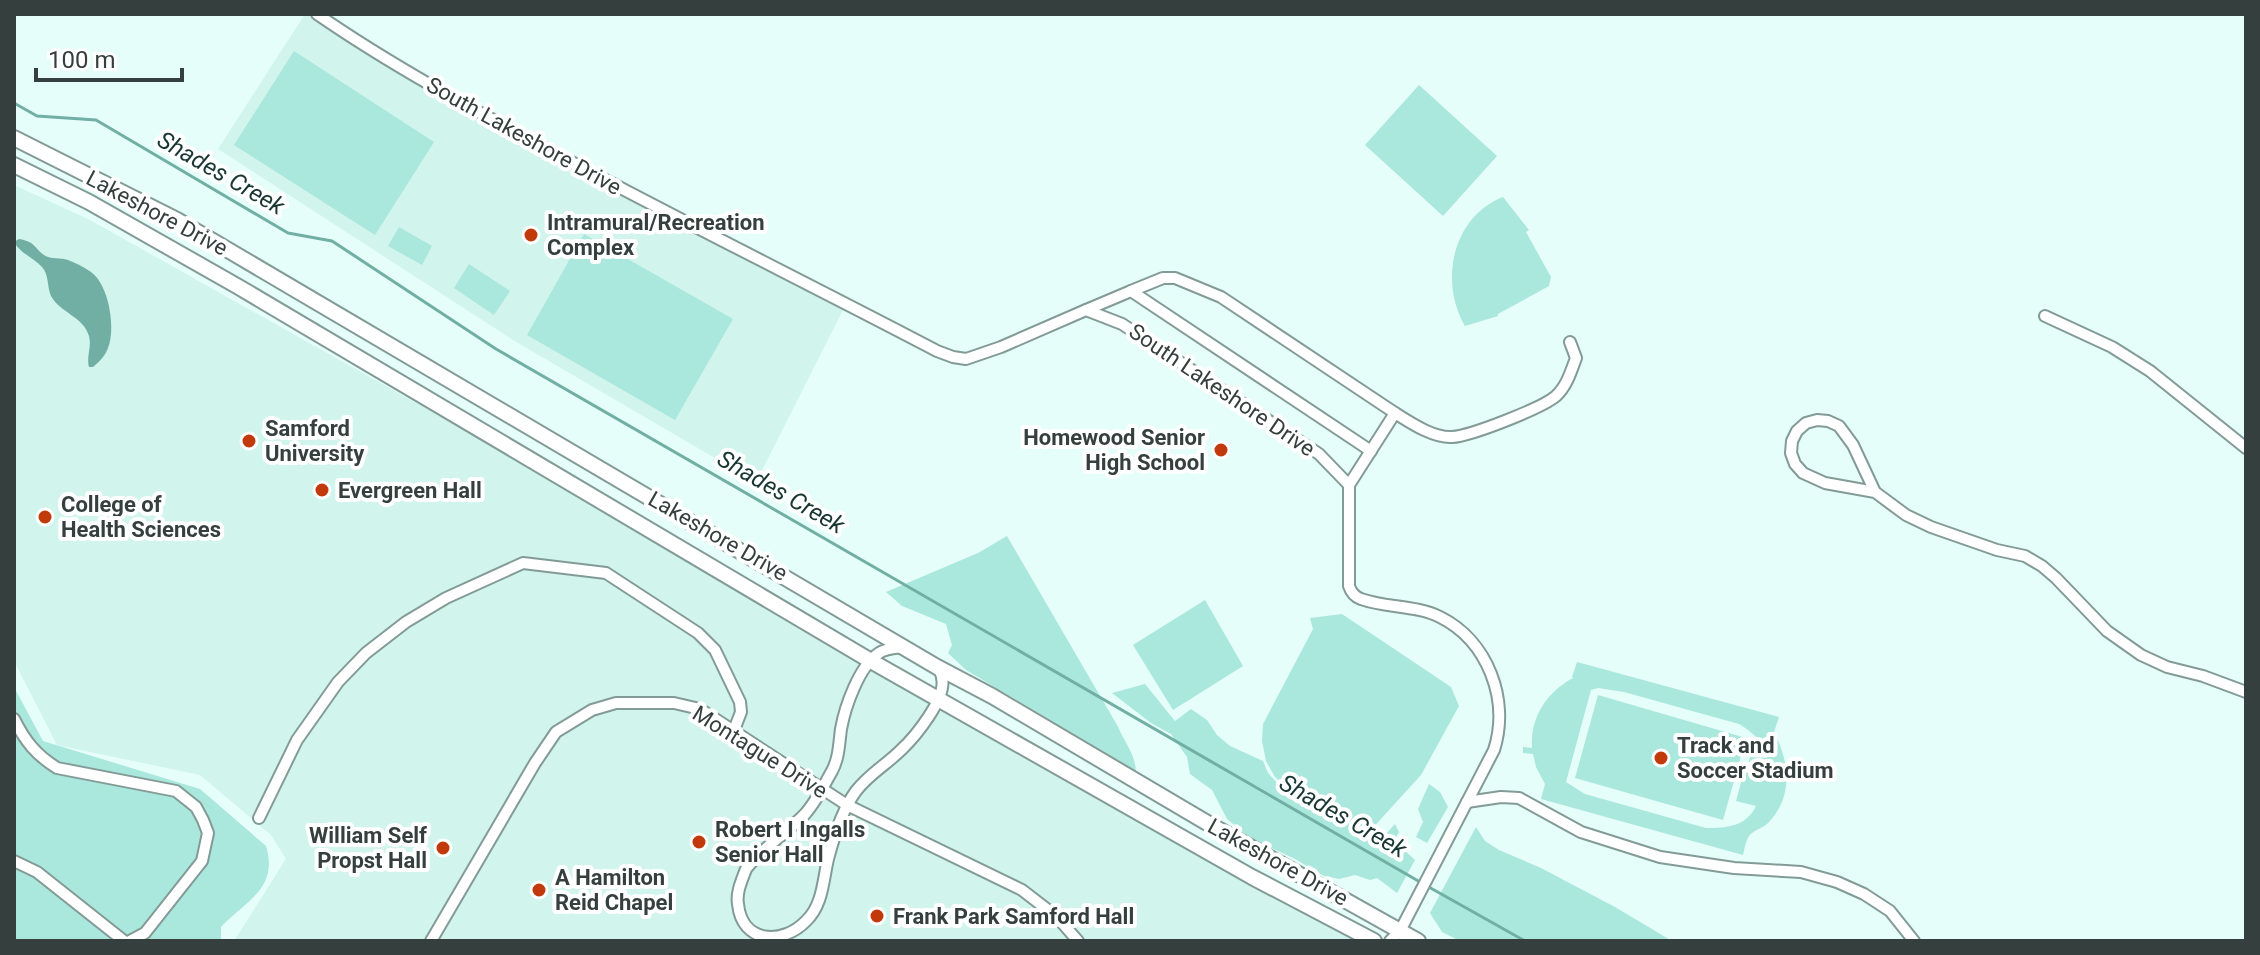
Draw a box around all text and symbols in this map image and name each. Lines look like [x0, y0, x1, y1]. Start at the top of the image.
scale bar [36, 32, 182, 82]
text: 100 m [48, 46, 115, 74]
street label: South Lakeshore Drive [422, 72, 626, 200]
water label: Shades Creek [153, 125, 291, 221]
street label: Lakeshore Drive [82, 165, 232, 261]
place label: Intramural/Recreation Complex [547, 210, 764, 260]
marker: Intramural/Recreation Complex [522, 226, 540, 244]
street label: South Lakeshore Drive [1124, 318, 1320, 462]
place label: Samford University [265, 416, 365, 466]
place label: Homewood Senior High School [1023, 425, 1205, 475]
marker: Samford University [240, 432, 258, 450]
marker: Homewood Senior High School [1212, 441, 1230, 459]
water label: Shades Creek [713, 444, 851, 540]
place label: Evergreen Hall [338, 478, 482, 503]
marker: Evergreen Hall [313, 481, 331, 499]
street label: Lakeshore Drive [644, 486, 792, 586]
place label: College of Health Sciences [61, 492, 221, 542]
marker: College of Health Sciences [36, 508, 54, 526]
street label: Montague Drive [688, 701, 832, 803]
place label: Track and Soccer Stadium [1677, 733, 1834, 783]
marker: Track and Soccer Stadium [1652, 749, 1670, 767]
water label: Shades Creek [1275, 768, 1413, 864]
street label: Lakeshore Drive [1204, 813, 1352, 911]
place label: Robert I Ingalls Senior Hall [715, 817, 865, 867]
place label: William Self Propst Hall [309, 823, 427, 873]
marker: Robert I Ingalls Senior Hall [690, 833, 708, 851]
marker: William Self Propst Hall [434, 839, 452, 857]
place label: A Hamilton Reid Chapel [555, 865, 673, 915]
marker: A Hamilton Reid Chapel [530, 881, 548, 899]
place label: Frank Park Samford Hall [893, 904, 1134, 929]
marker: Frank Park Samford Hall [868, 907, 886, 925]

